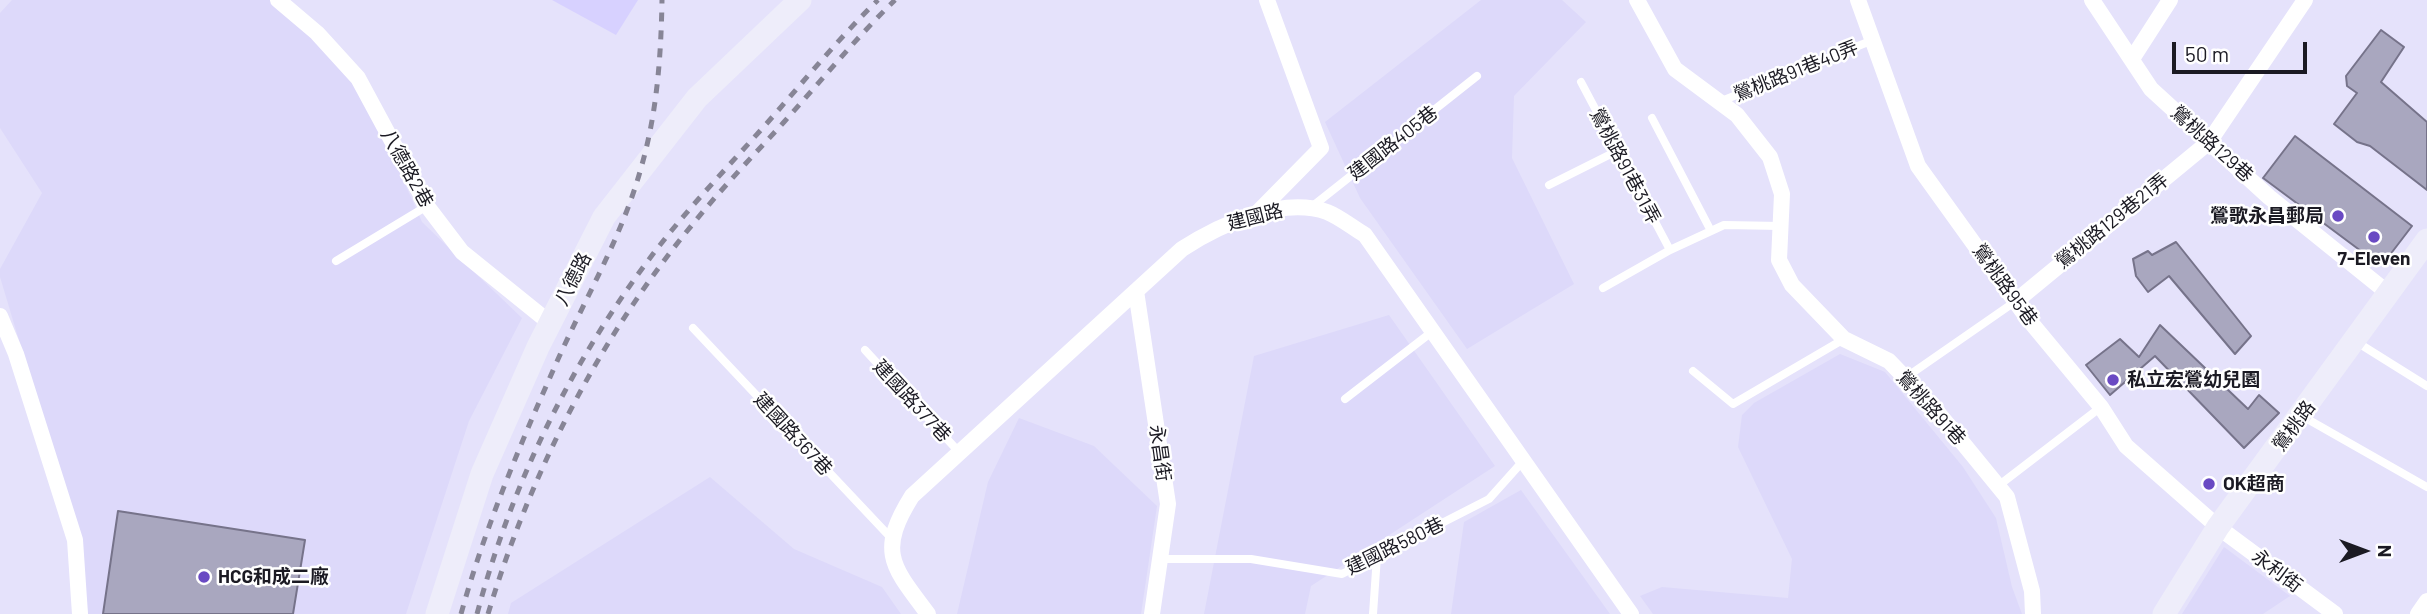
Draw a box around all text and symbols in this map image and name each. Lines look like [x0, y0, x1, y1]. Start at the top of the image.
scale bar [2175, 28, 2310, 72]
street label: 鶯桃路91巷40弄 [1730, 36, 1862, 106]
text: 50 m [2185, 41, 2229, 66]
street label: 建國路405巷 [1344, 101, 1442, 185]
street label: 鶯桃路129巷 [2166, 101, 2258, 187]
street label: 鶯桃路91巷31弄 [1585, 104, 1665, 228]
street label: 八德路2巷 [376, 125, 438, 211]
street label: 鶯桃路129巷21弄 [2051, 169, 2173, 273]
street label: 建國路 [1225, 199, 1285, 235]
place label: 鶯歌永昌郵局 [2210, 205, 2324, 227]
marker: 鶯歌永昌郵局 [2330, 208, 2346, 224]
marker: 7-Eleven [2366, 229, 2382, 245]
street label: 鶯桃路95巷 [1968, 240, 2042, 330]
street label: 八德路 [550, 248, 596, 310]
place label: 7-Eleven [2338, 248, 2410, 270]
street label: 建國路377巷 [868, 355, 956, 447]
street label: 鶯桃路91巷 [1892, 366, 1970, 450]
place label: 私立宏鶯幼兒園 [2127, 369, 2260, 391]
marker: 私立宏鶯幼兒園 [2105, 372, 2121, 388]
street label: 建國路367巷 [749, 388, 837, 480]
street label: 鶯桃路 [2268, 396, 2320, 456]
street label: 永昌街 [1145, 423, 1175, 483]
place label: OK超商 [2223, 473, 2285, 495]
marker: OK超商 [2201, 476, 2217, 492]
street label: 建國路580巷 [1342, 512, 1448, 580]
north arrow [2329, 516, 2399, 586]
street label: 永利街 [2247, 545, 2307, 597]
text: N [2374, 545, 2397, 557]
place label: HCG和成二廠 [218, 566, 329, 588]
marker: HCG和成二廠 [196, 569, 212, 585]

